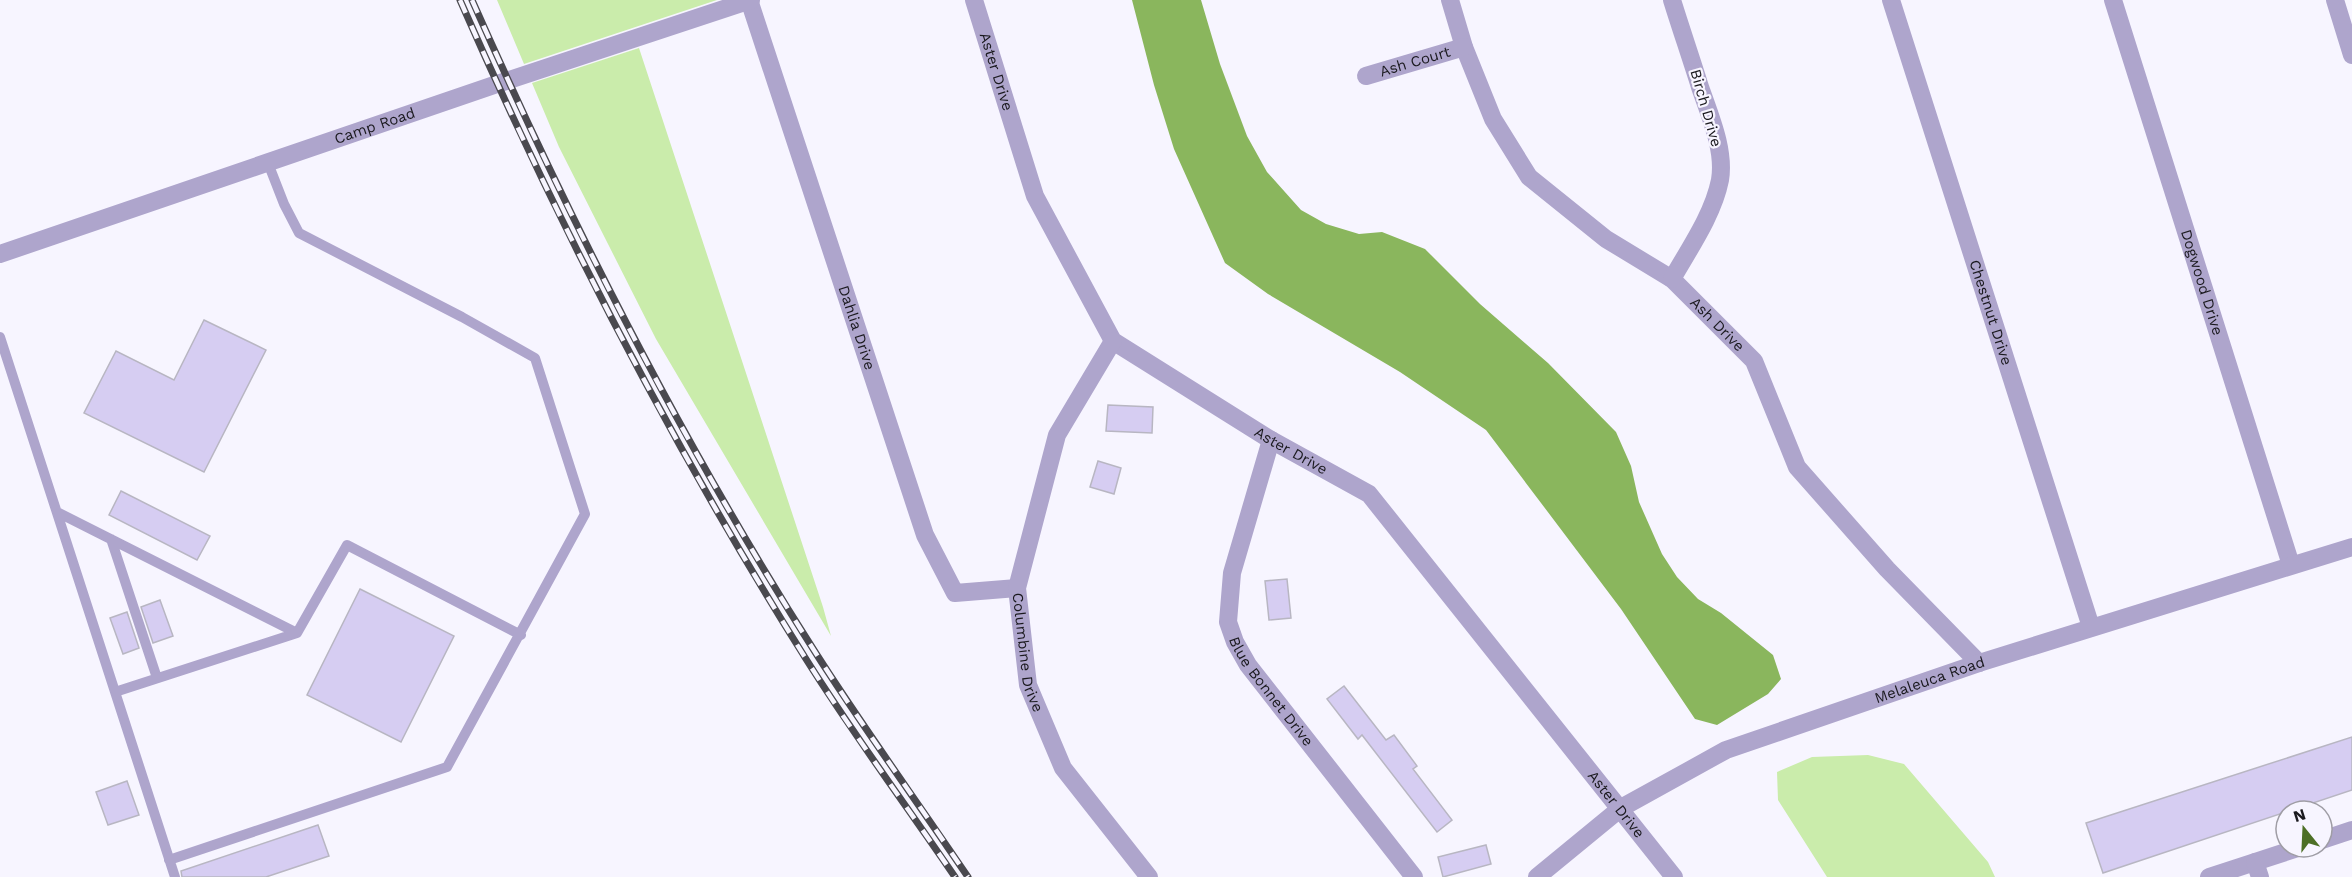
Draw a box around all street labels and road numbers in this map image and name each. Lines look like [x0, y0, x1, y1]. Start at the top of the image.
street label: Aster Drive [976, 30, 1017, 113]
street label: Ash Court [1377, 42, 1453, 80]
street label: Birch Drive [1686, 67, 1726, 149]
street label: Camp Road [332, 104, 417, 148]
street label: Dogwood Drive [2177, 227, 2227, 337]
street label: Chestnut Drive [1965, 257, 2016, 368]
street label: Dahlia Drive [835, 283, 879, 372]
street label: Ash Drive [1686, 293, 1748, 355]
street label: Aster Drive [1251, 423, 1331, 478]
street label: Columbine Drive [1009, 592, 1047, 715]
street label: Blue Bonnet Drive [1225, 634, 1317, 750]
street label: Melaleuca Road [1872, 653, 1987, 707]
street label: Aster Drive [1584, 767, 1648, 842]

